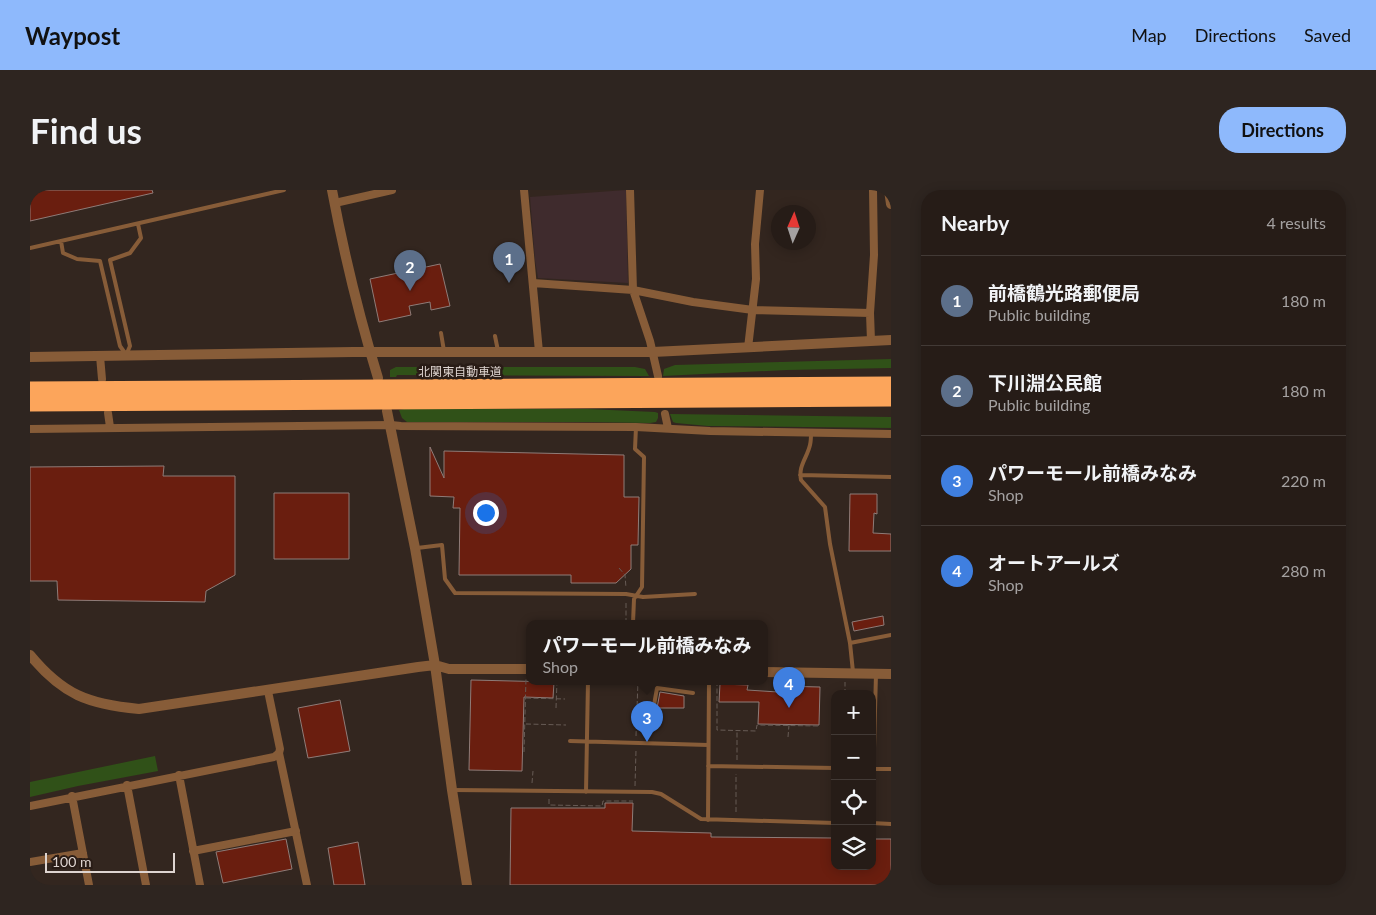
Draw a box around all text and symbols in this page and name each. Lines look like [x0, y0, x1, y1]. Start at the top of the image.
text: Waypost [25, 21, 120, 50]
text: Map [1131, 24, 1167, 46]
text: Directions [1195, 24, 1276, 46]
text: Saved [1304, 24, 1351, 46]
button: Directions [1219, 107, 1346, 153]
text: Find us [30, 109, 142, 151]
north arrow [771, 205, 816, 250]
text: Nearby [941, 210, 1009, 235]
text: 4 results [1266, 213, 1326, 232]
pin: 1 [493, 242, 525, 283]
pin: 2 [394, 250, 426, 291]
text: 前橋鶴光路郵便局 [988, 281, 1140, 304]
text: 1 [952, 291, 962, 310]
text: 180 m [1281, 291, 1326, 310]
text: Public building [988, 305, 1090, 324]
street label: 北関東自動車道 [418, 364, 502, 379]
text: 下川淵公民館 [988, 371, 1102, 394]
text: 2 [952, 381, 962, 400]
text: 180 m [1281, 381, 1326, 400]
text: Public building [988, 395, 1090, 414]
text: パワーモール前橋みなみ [988, 461, 1197, 484]
text: 3 [952, 471, 962, 490]
text: 220 m [1281, 471, 1326, 490]
text: Shop [988, 485, 1024, 504]
your location [473, 500, 499, 526]
text: オートアールズ [988, 551, 1120, 574]
text: 4 [952, 561, 962, 580]
text: 280 m [1281, 561, 1326, 580]
text: Shop [988, 575, 1024, 594]
popup [526, 620, 768, 685]
text: パワーモール前橋みなみ [542, 633, 752, 656]
text: Shop [542, 657, 578, 676]
pin: 4 [773, 667, 805, 708]
map controls [831, 690, 876, 870]
button: + [831, 690, 876, 735]
pin: 3 [631, 701, 663, 742]
button: − [831, 735, 876, 780]
button: locate [831, 780, 876, 825]
button: layers [831, 825, 876, 870]
scale bar [45, 850, 175, 873]
text: 100 m [52, 853, 91, 870]

